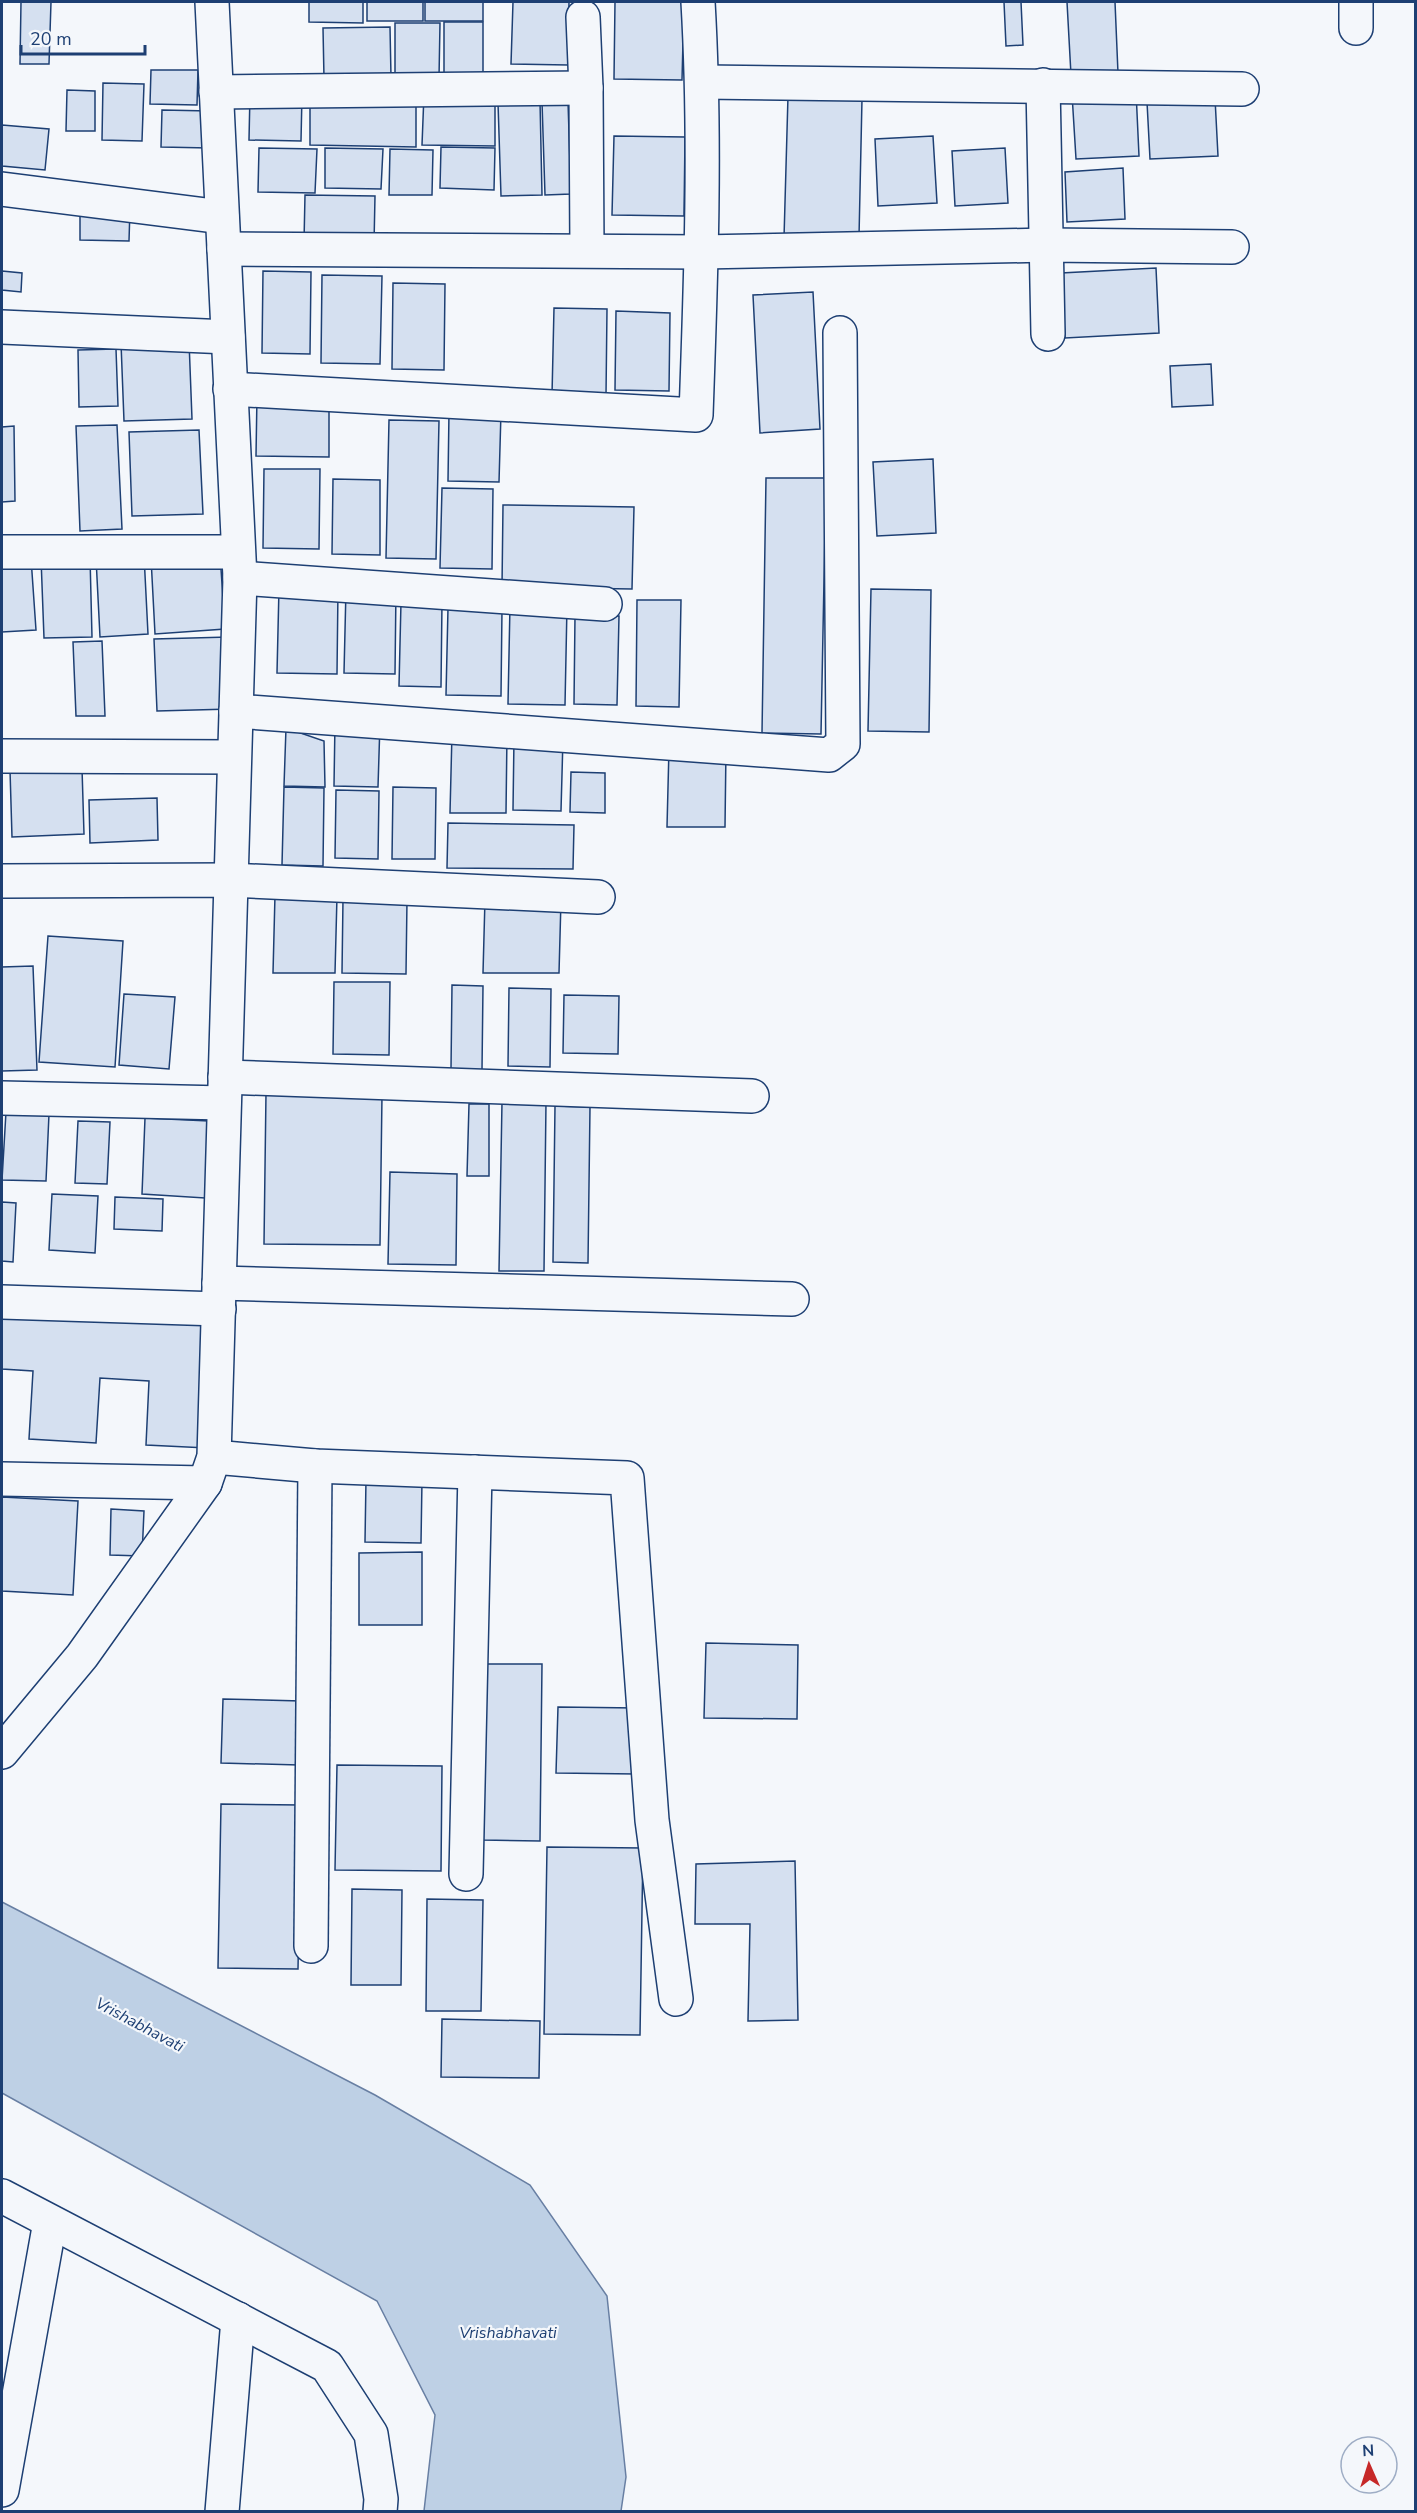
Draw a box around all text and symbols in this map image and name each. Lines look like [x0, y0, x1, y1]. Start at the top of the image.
scale bar [21, 18, 146, 56]
text: 20 m [30, 27, 72, 51]
water label: Vrishabhavati [91, 1992, 188, 2058]
water label: Vrishabhavati [459, 2322, 557, 2344]
north arrow [1339, 2435, 1399, 2495]
text: N [1362, 2440, 1375, 2462]

